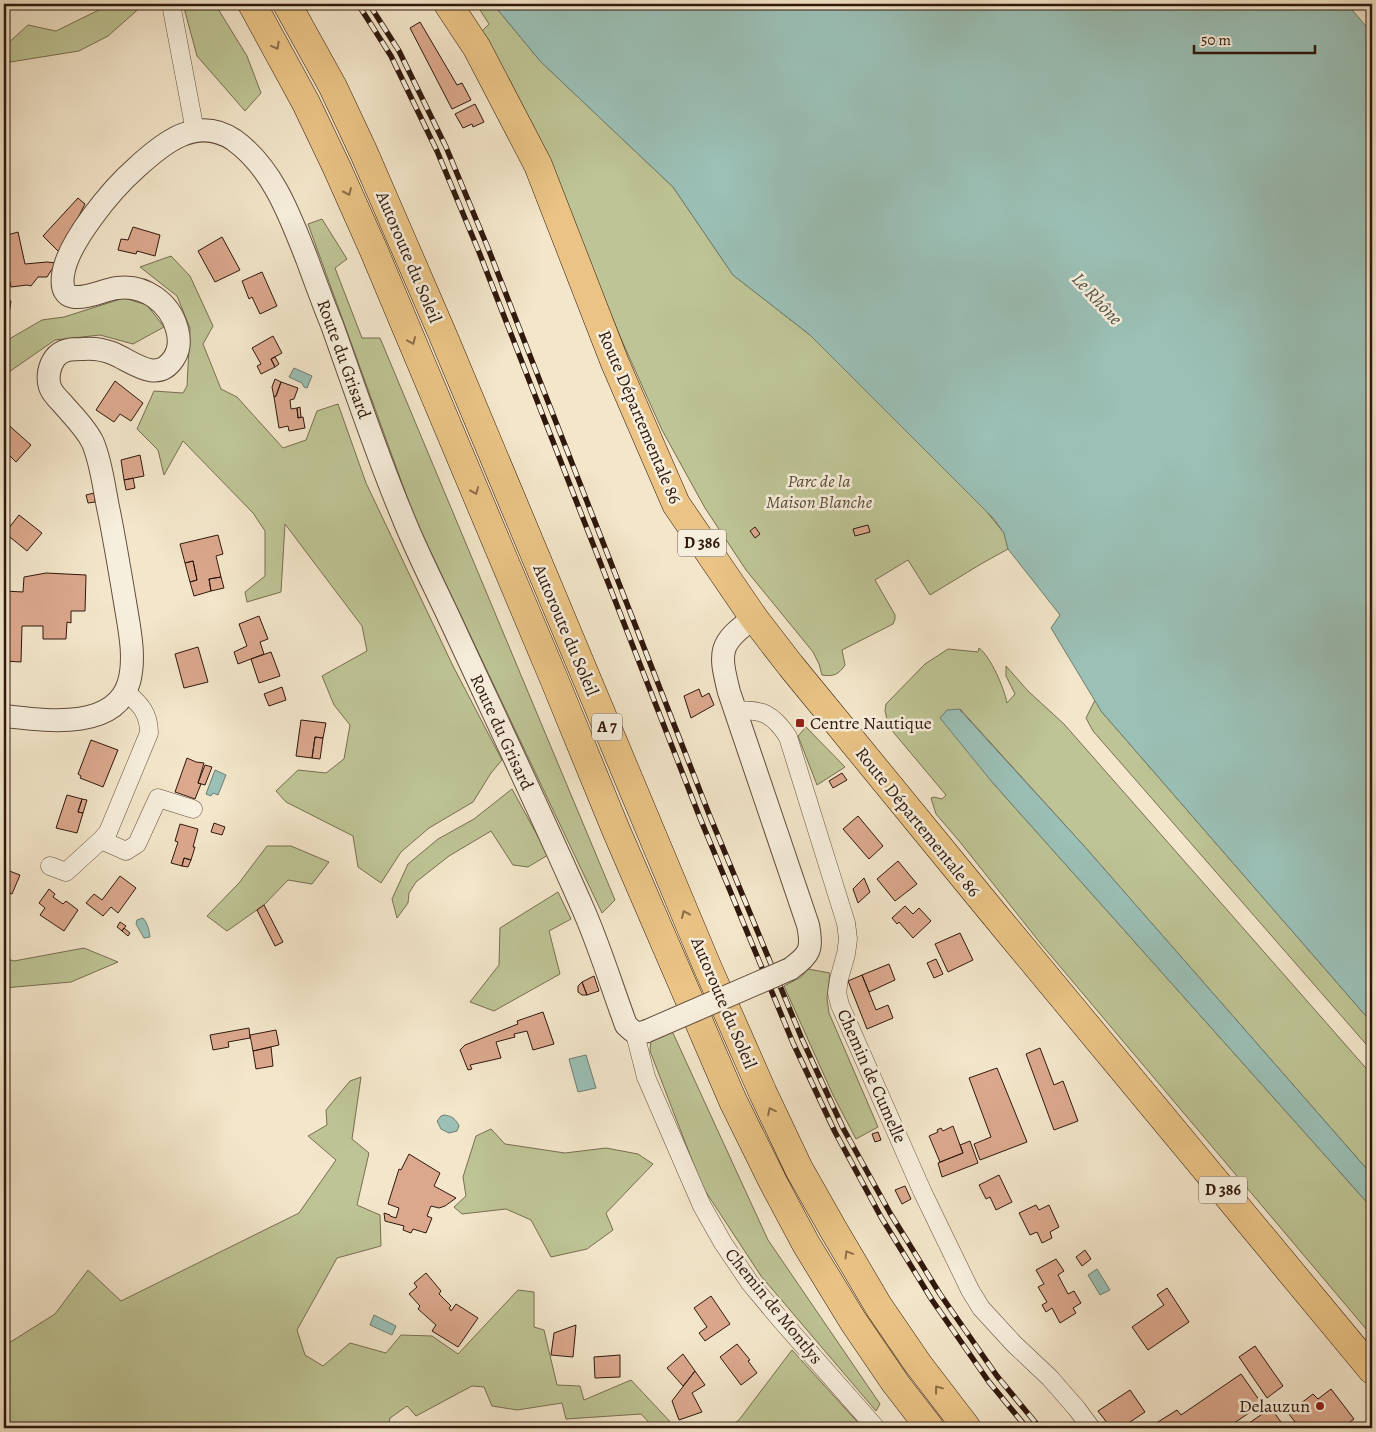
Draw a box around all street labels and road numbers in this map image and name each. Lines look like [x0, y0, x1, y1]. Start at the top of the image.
street label: Autoroute du Soleil [370, 187, 448, 327]
street label: Route du Grisard [311, 296, 377, 422]
street label: Route Départementale 86 [593, 326, 687, 508]
road number: D 386 [678, 530, 726, 556]
street label: Autoroute du Soleil [527, 560, 605, 700]
street label: Route du Grisard [465, 670, 539, 794]
road number: A 7 [592, 714, 622, 740]
street label: Route Départementale 86 [850, 742, 986, 902]
street label: Autoroute du Soleil [685, 933, 763, 1073]
street label: Chemin de Cumelle [832, 1005, 912, 1147]
road number: D 386 [1199, 1176, 1247, 1204]
street label: Chemin de Montlys [720, 1243, 828, 1369]

